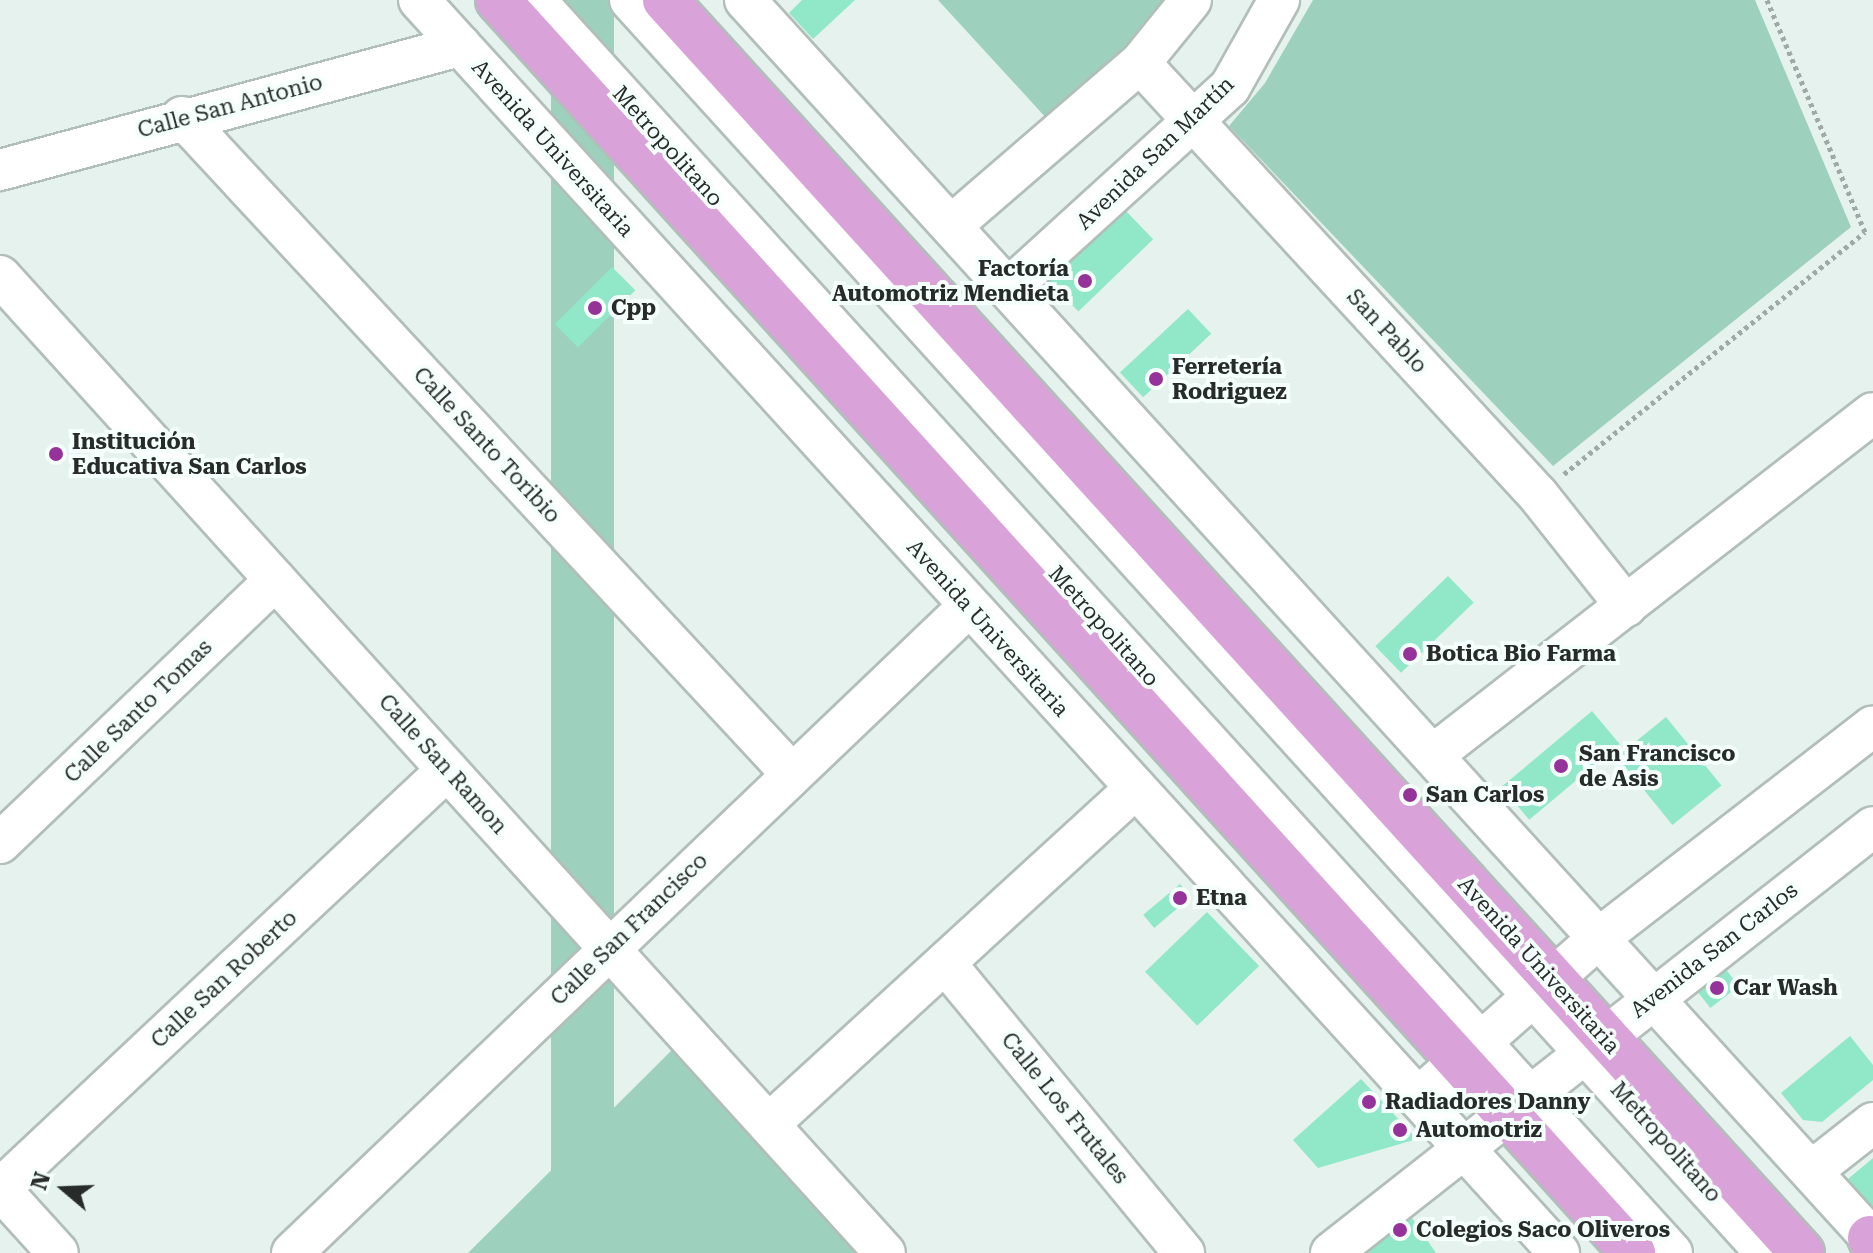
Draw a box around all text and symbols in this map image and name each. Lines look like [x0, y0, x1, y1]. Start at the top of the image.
street label: Avenida Universitaria [467, 54, 639, 242]
street label: Calle San Antonio [135, 69, 325, 143]
street label: Avenida San Martín [1071, 71, 1239, 235]
street label: Metropolitano [607, 80, 729, 212]
place label: Factoría Automotriz Mendieta [832, 255, 1069, 306]
marker: Factoría Automotriz Mendieta [1076, 272, 1094, 290]
street label: San Pablo [1341, 283, 1433, 379]
place label: Cpp [611, 295, 656, 321]
marker: Cpp [586, 299, 604, 317]
place label: Ferretería Rodriguez [1172, 353, 1287, 404]
street label: Calle Santo Toribio [408, 362, 566, 528]
marker: Ferretería Rodriguez [1147, 370, 1165, 388]
place label: Institución Educativa San Carlos [72, 428, 307, 480]
marker: Institución Educativa San Carlos [47, 445, 65, 463]
street label: Avenida Universitaria [902, 534, 1074, 722]
street label: Metropolitano [1043, 560, 1165, 692]
street label: Calle Santo Tomas [59, 634, 217, 788]
place label: Botica Bio Farma [1426, 641, 1616, 667]
marker: Botica Bio Farma [1401, 645, 1419, 663]
street label: Calle San Ramon [373, 689, 513, 839]
place label: San Francisco de Asis [1579, 740, 1735, 792]
marker: San Francisco de Asis [1550, 755, 1572, 777]
place label: San Carlos [1426, 782, 1544, 808]
marker: San Carlos [1401, 786, 1419, 804]
street label: Calle San Francisco [545, 847, 713, 1011]
street label: Avenida Universitaria [1453, 871, 1625, 1059]
street label: Avenida San Carlos [1625, 877, 1803, 1023]
place label: Etna [1196, 885, 1247, 911]
marker: Etna [1171, 889, 1189, 907]
street label: Calle San Roberto [146, 905, 302, 1053]
place label: Car Wash [1733, 975, 1838, 1001]
marker: Car Wash [1708, 979, 1726, 997]
street label: Calle Los Frutales [996, 1027, 1134, 1189]
street label: Metropolitano [1605, 1076, 1727, 1208]
place label: Radiadores Danny [1385, 1089, 1591, 1115]
marker: Radiadores Danny [1360, 1093, 1378, 1111]
place label: Automotriz [1416, 1117, 1542, 1143]
marker: Automotriz [1391, 1121, 1409, 1139]
north arrow [24, 1149, 104, 1229]
text: N [26, 1169, 55, 1193]
place label: Colegios Saco Oliveros [1416, 1217, 1670, 1243]
marker: Colegios Saco Oliveros [1391, 1221, 1409, 1239]

